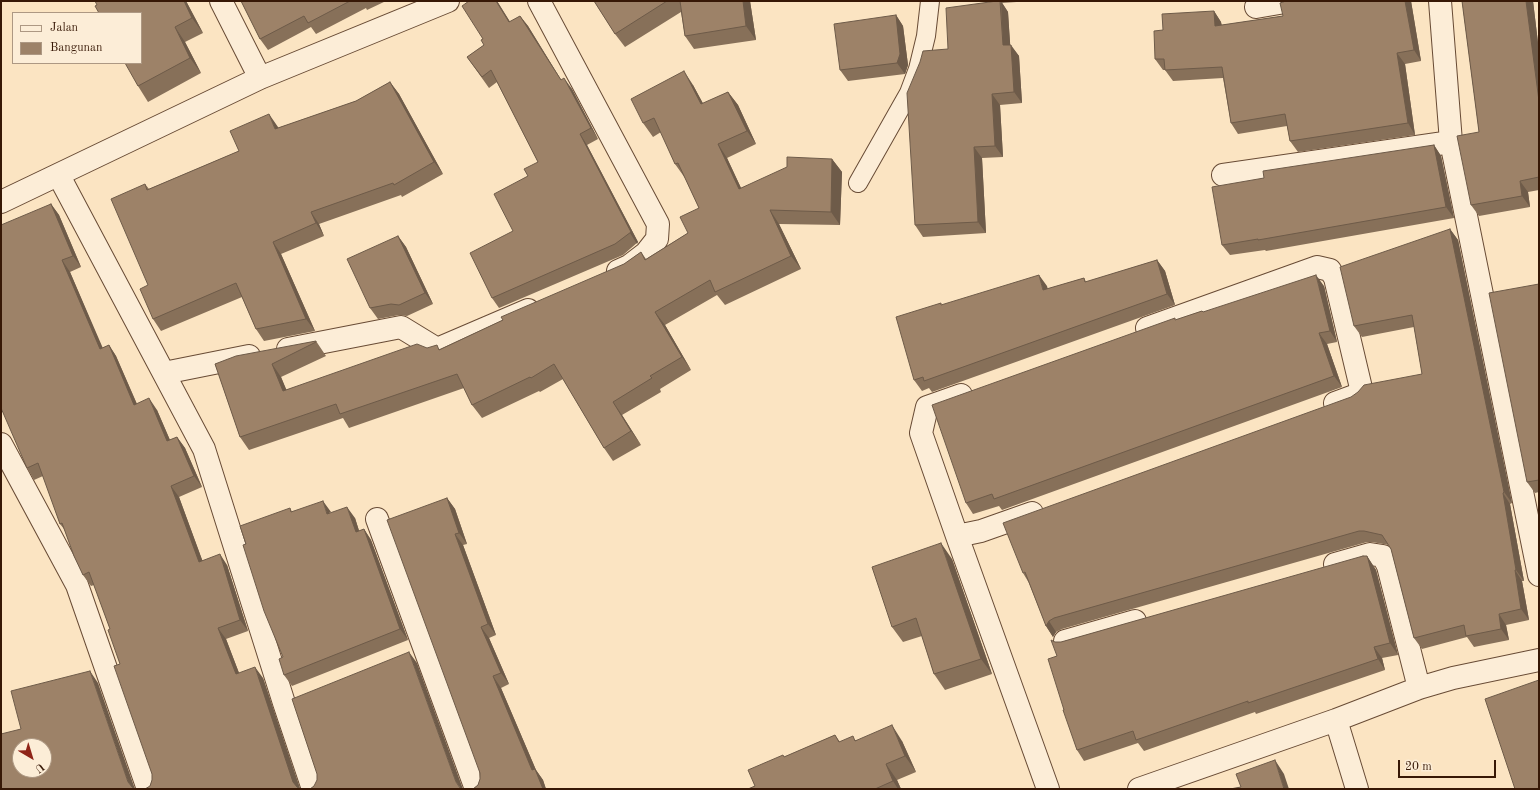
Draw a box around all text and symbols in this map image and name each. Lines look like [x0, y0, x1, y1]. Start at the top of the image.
legend [12, 12, 142, 64]
text: Jalan [50, 22, 78, 34]
text: Bangunan [50, 42, 102, 54]
north arrow [12, 738, 52, 778]
scale bar [1400, 752, 1498, 778]
text: U [32, 760, 46, 774]
text: 20 m [1405, 761, 1432, 773]

